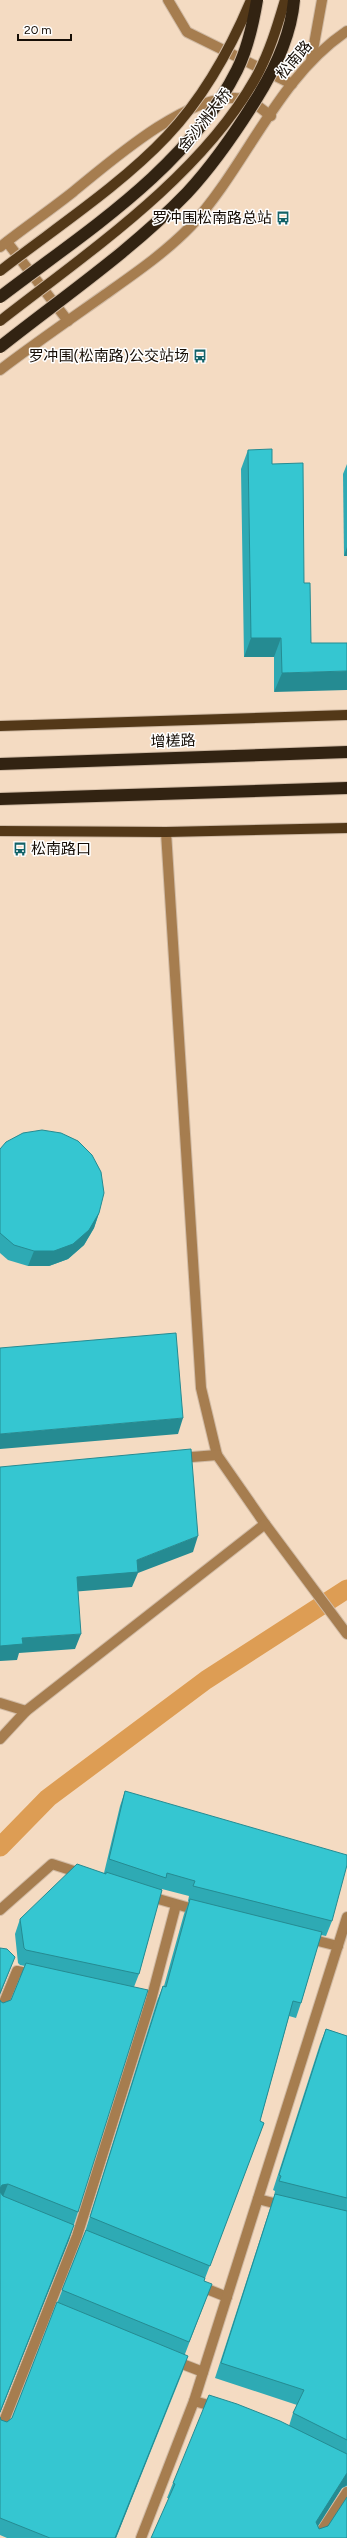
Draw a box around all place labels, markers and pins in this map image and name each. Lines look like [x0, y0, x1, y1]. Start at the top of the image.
place label: 罗冲围松南路总站 [152, 209, 272, 227]
bus stop icon: 罗冲围松南路总站 [275, 210, 291, 226]
place label: 罗冲围(松南路)公交站场 [28, 347, 189, 365]
bus stop icon: 罗冲围(松南路)公交站场 [192, 348, 208, 364]
place label: 松南路口 [31, 840, 91, 858]
bus stop icon: 松南路口 [12, 841, 28, 857]

